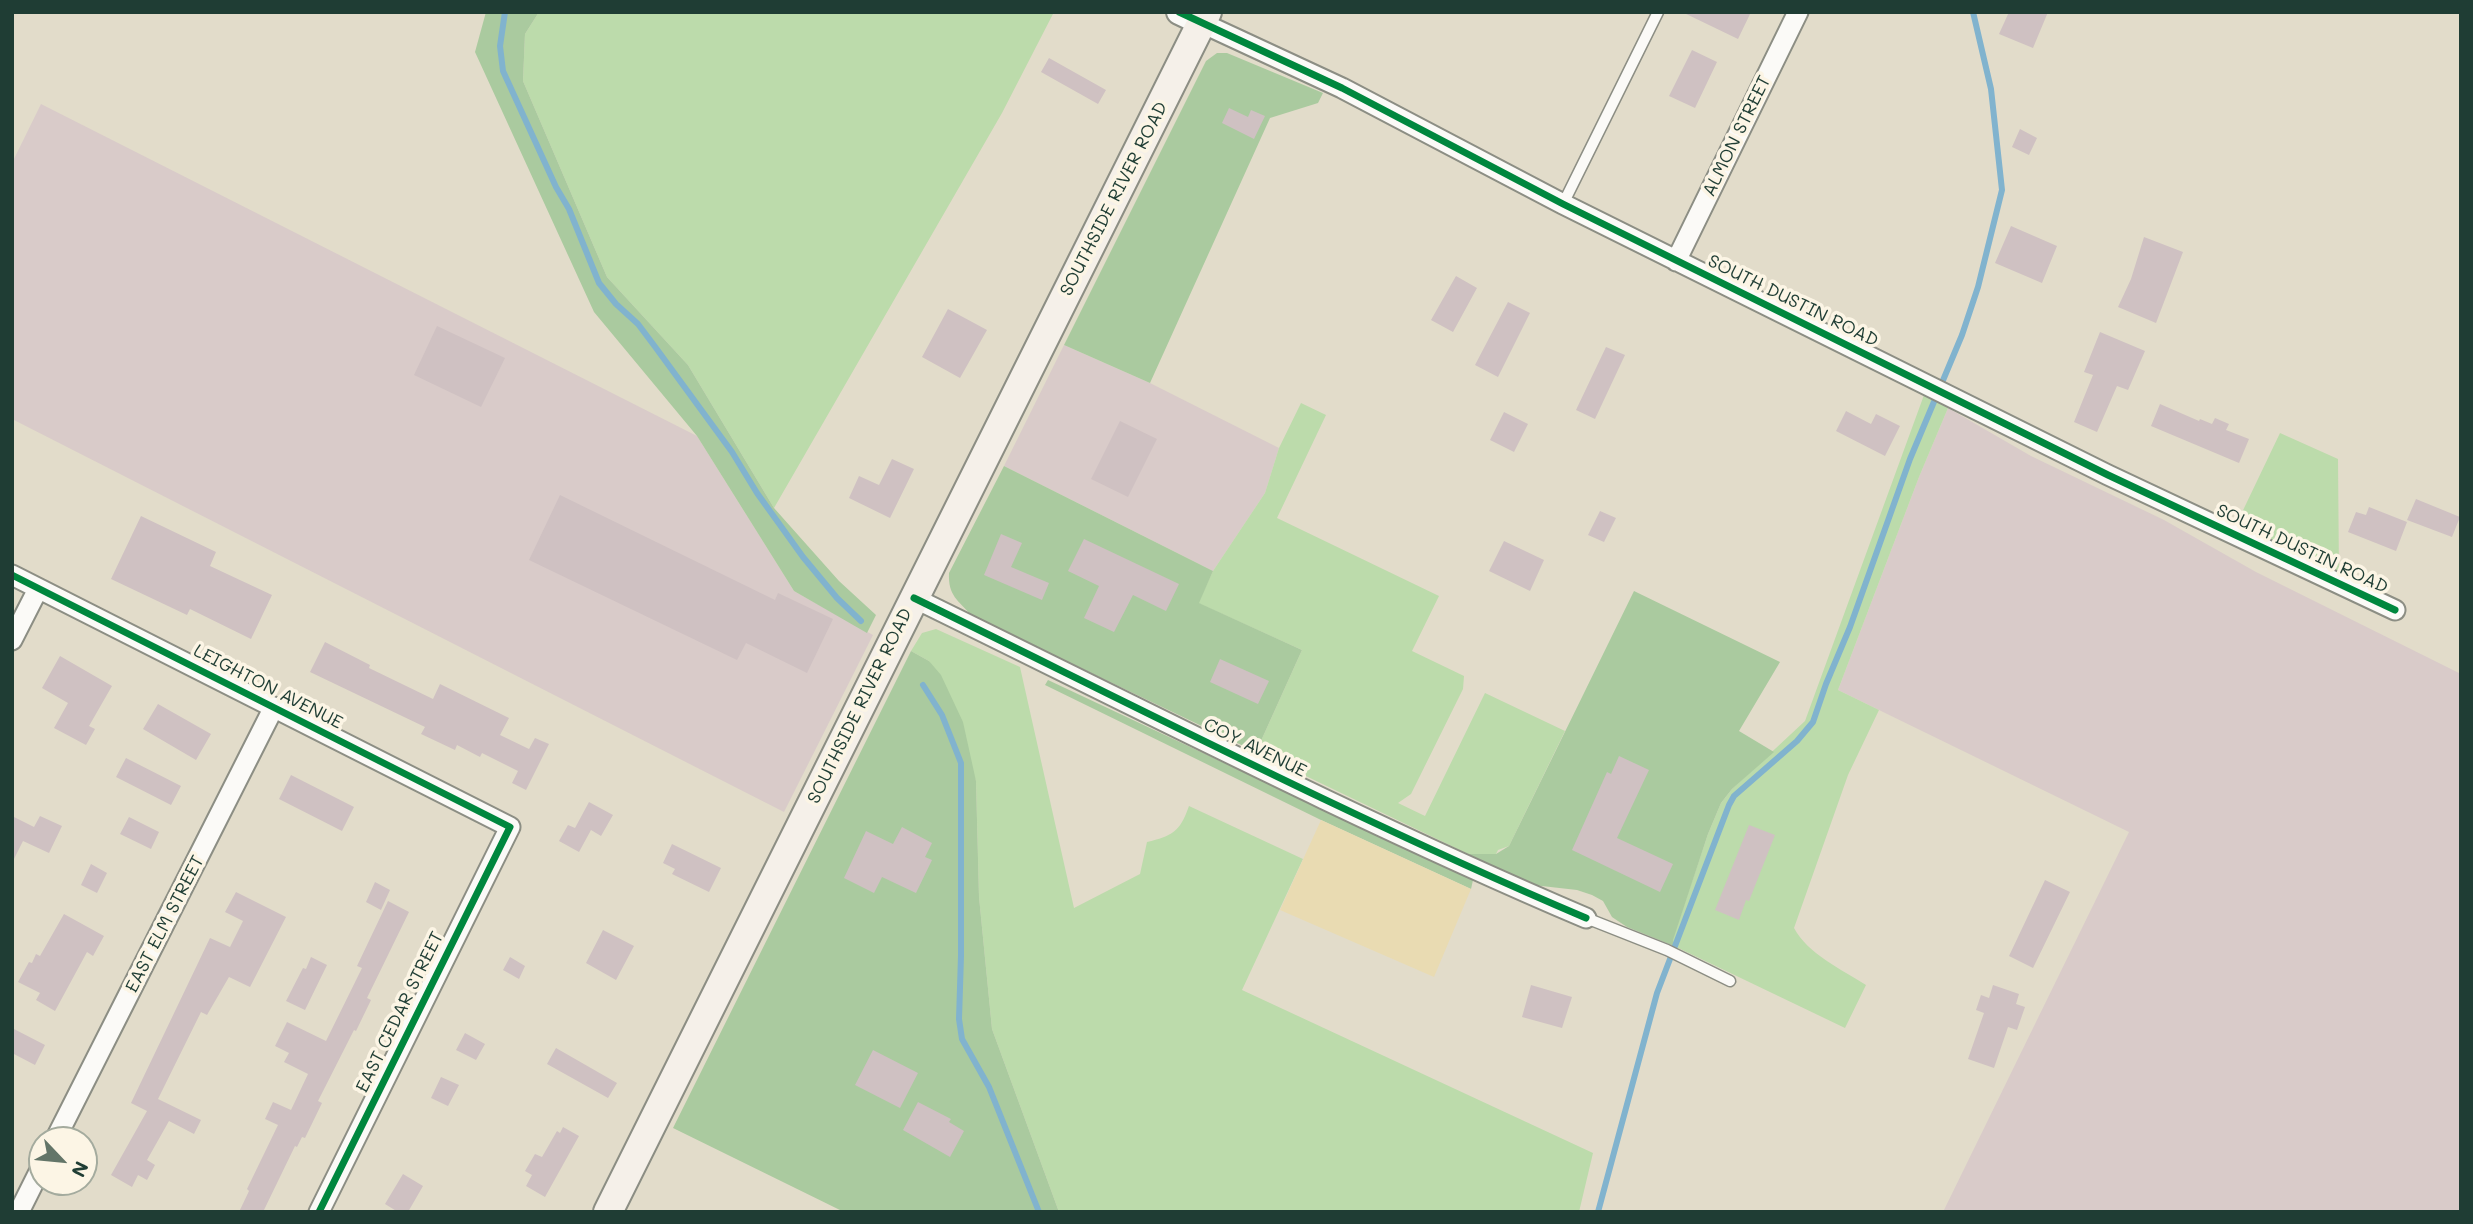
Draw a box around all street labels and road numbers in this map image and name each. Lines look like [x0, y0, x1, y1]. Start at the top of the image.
street label: ALMON STREET [1698, 72, 1776, 200]
street label: SOUTHSIDE RIVER ROAD [1056, 98, 1172, 300]
street label: SOUTH DUSTIN ROAD [1704, 250, 1882, 352]
street label: SOUTH DUSTIN ROAD [2213, 500, 2391, 598]
street label: SOUTHSIDE RIVER ROAD [803, 605, 917, 807]
street label: LEIGHTON AVENUE [190, 640, 346, 734]
street label: COY AVENUE [1200, 714, 1310, 782]
street label: EAST ELM STREET [121, 852, 209, 996]
street label: EAST CEDAR STREET [352, 928, 448, 1096]

